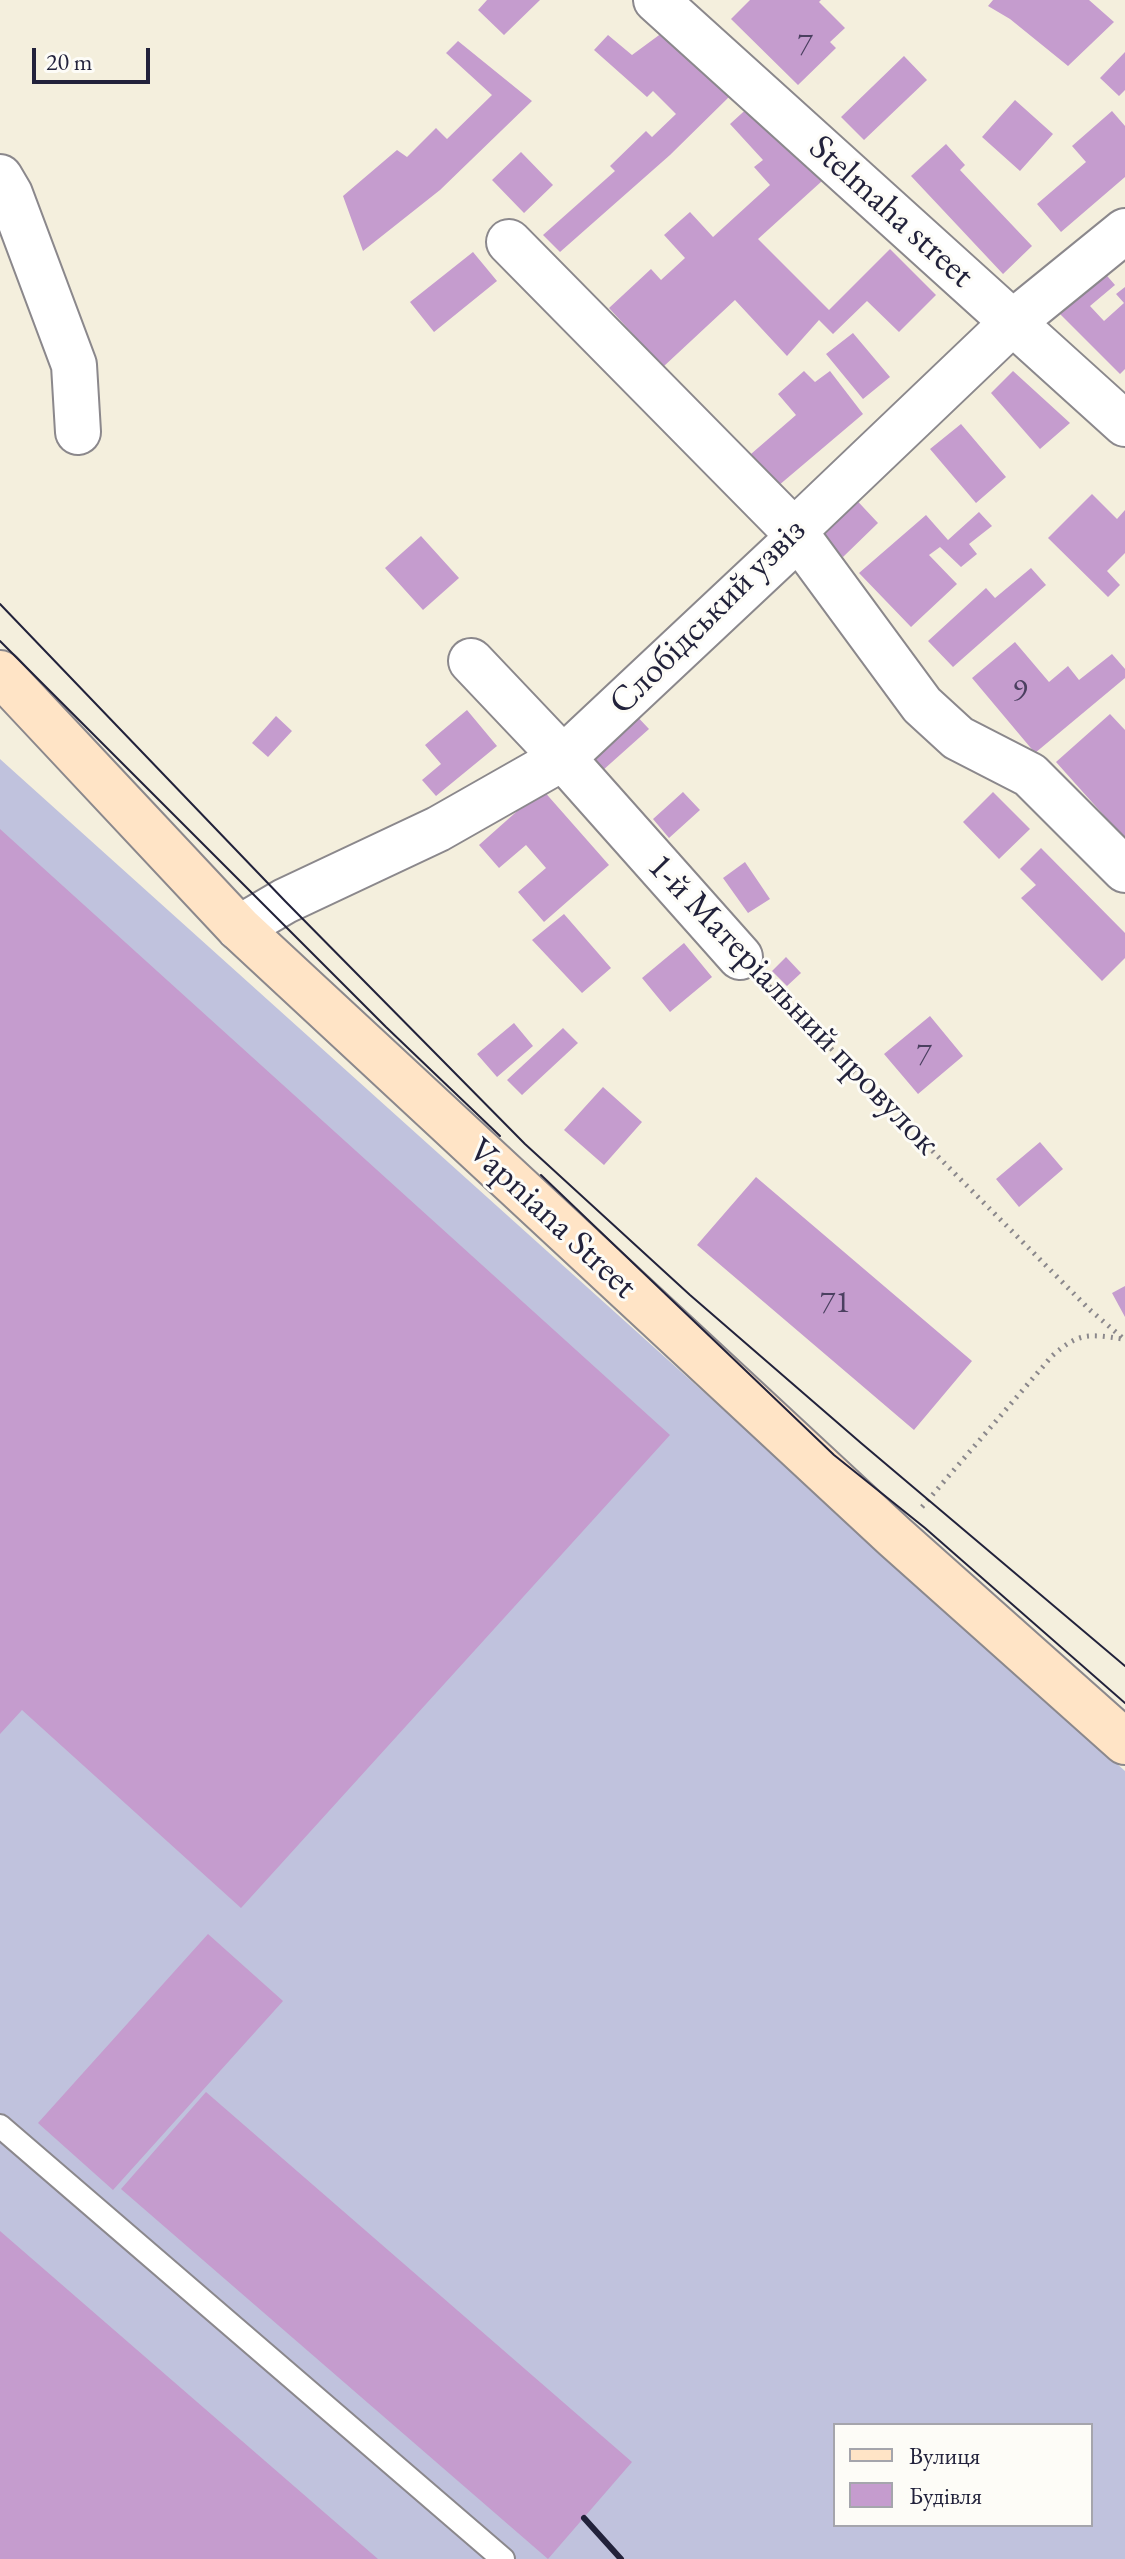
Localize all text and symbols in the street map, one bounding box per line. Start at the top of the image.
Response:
house number: 7 [797,26,813,64]
scale bar [36,32,154,82]
text: 20 m [46,46,93,77]
street label: Stelmaha street [800,127,982,297]
street label: Слобідський узвіз [601,510,815,724]
house number: 9 [1012,672,1028,710]
street label: 1-й Матеріальний провулок [638,845,948,1165]
house number: 7 [916,1036,932,1074]
street label: Vapniana Street [458,1130,646,1308]
house number: 71 [820,1284,850,1322]
legend [833,2423,1093,2527]
text: Вулиця [909,2440,980,2471]
text: Будівля [909,2480,982,2511]

